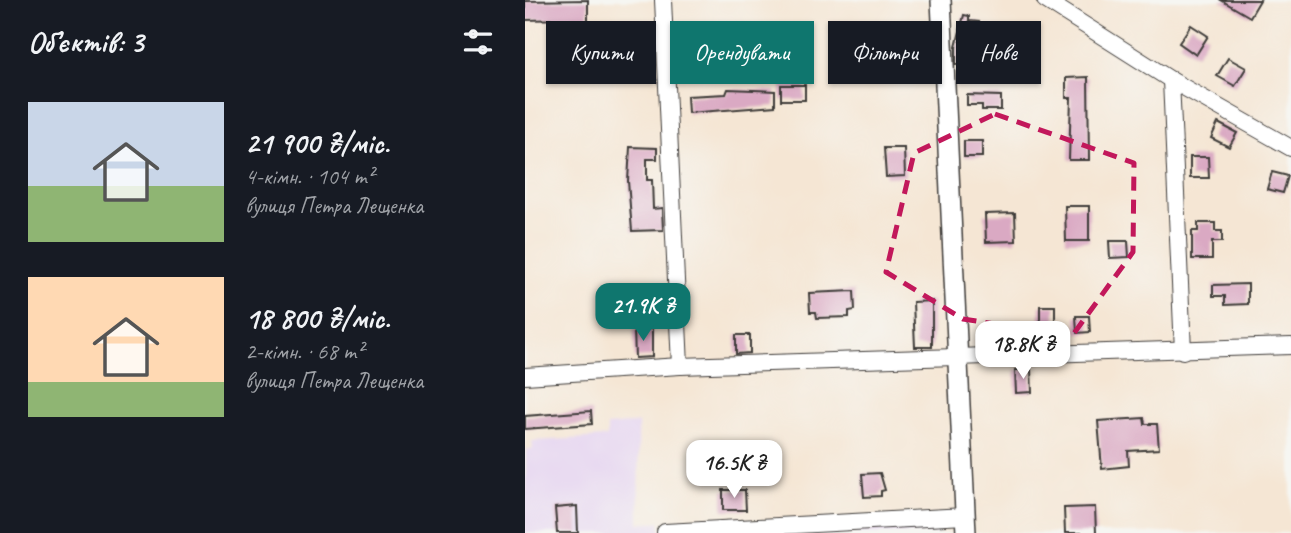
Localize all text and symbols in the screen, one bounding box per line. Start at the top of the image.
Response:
chip: Купити [546,21,656,84]
chip: Орендувати [670,21,814,84]
chip: Фільтри [828,21,942,84]
chip: Нове [956,21,1041,84]
text: Об’єктів: 3 [28,23,144,61]
icon: filters [459,23,497,61]
text: 21 900 ₴/міс. [245,124,389,162]
icon: home [84,130,168,214]
text: 4-кімн. · 104 m² [245,162,374,191]
text: вулиця Петра Лещенка [245,191,423,220]
pin: 21.9K ₴ [578,284,708,343]
text: 21.9K ₴ [611,291,675,320]
text: 18 800 ₴/міс. [245,299,390,337]
icon: home [84,305,168,389]
pin: 18.8K ₴ [958,322,1088,381]
text: 18.8K ₴ [991,329,1055,358]
text: 2-кімн. · 68 m² [245,337,363,366]
text: вулиця Петра Лещенка [245,366,423,395]
pin: 16.5K ₴ [669,440,799,500]
text: 16.5K ₴ [702,448,766,477]

